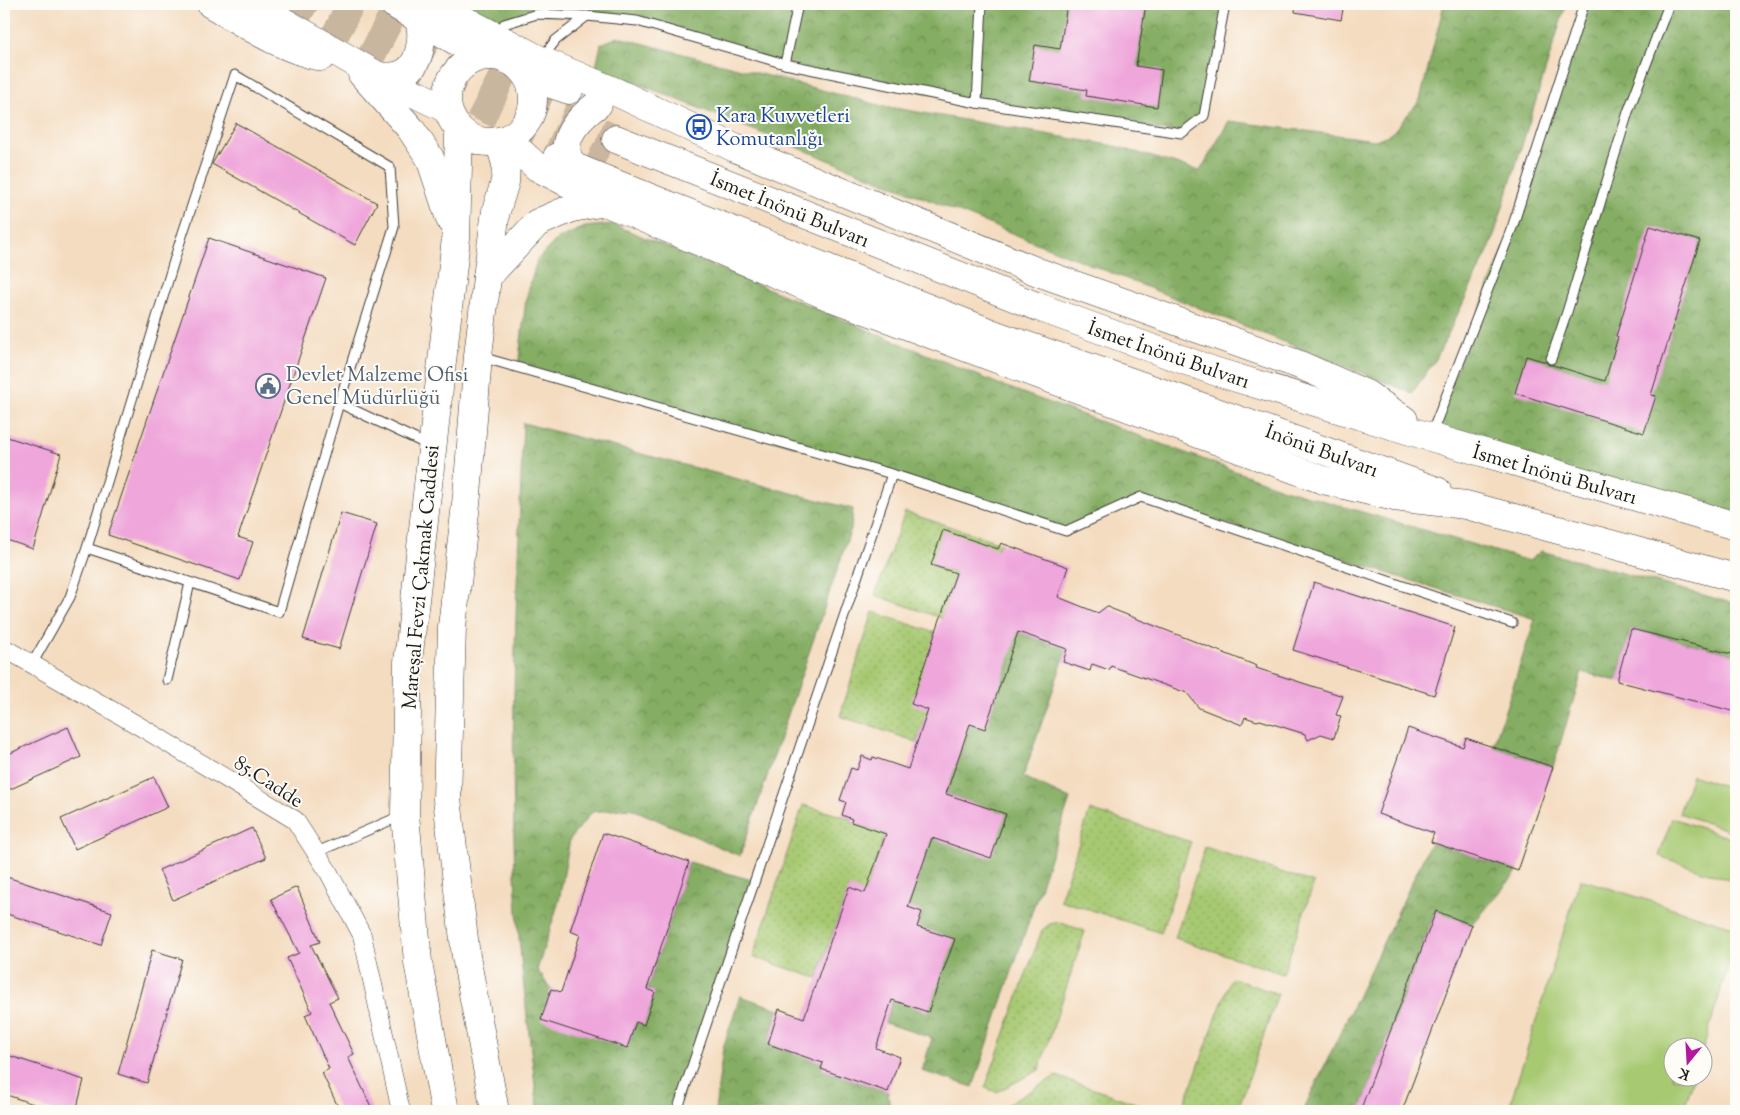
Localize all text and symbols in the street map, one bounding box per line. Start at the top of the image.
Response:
place label: Kara Kuvvetleri Komutanlığı [716,103,850,155]
bus stop icon: Kara Kuvvetleri Komutanlığı [686,114,712,140]
street label: İsmet İnönü Bulvarı [705,166,873,257]
street label: İsmet İnönü Bulvarı [1083,315,1253,398]
place label: Devlet Malzeme Ofisi Genel Müdürlüğü [286,362,469,414]
public building icon: Devlet Malzeme Ofisi Genel Müdürlüğü [255,373,281,399]
street label: İnönü Bulvarı [1260,418,1382,486]
street label: İsmet İnönü Bulvarı [1469,439,1640,514]
street label: Mareşal Fevzi Çakmak Caddesi [396,443,449,711]
street label: 85.Cadde [227,750,308,816]
north arrow [1662,1038,1712,1088]
text: K [1676,1061,1693,1084]

